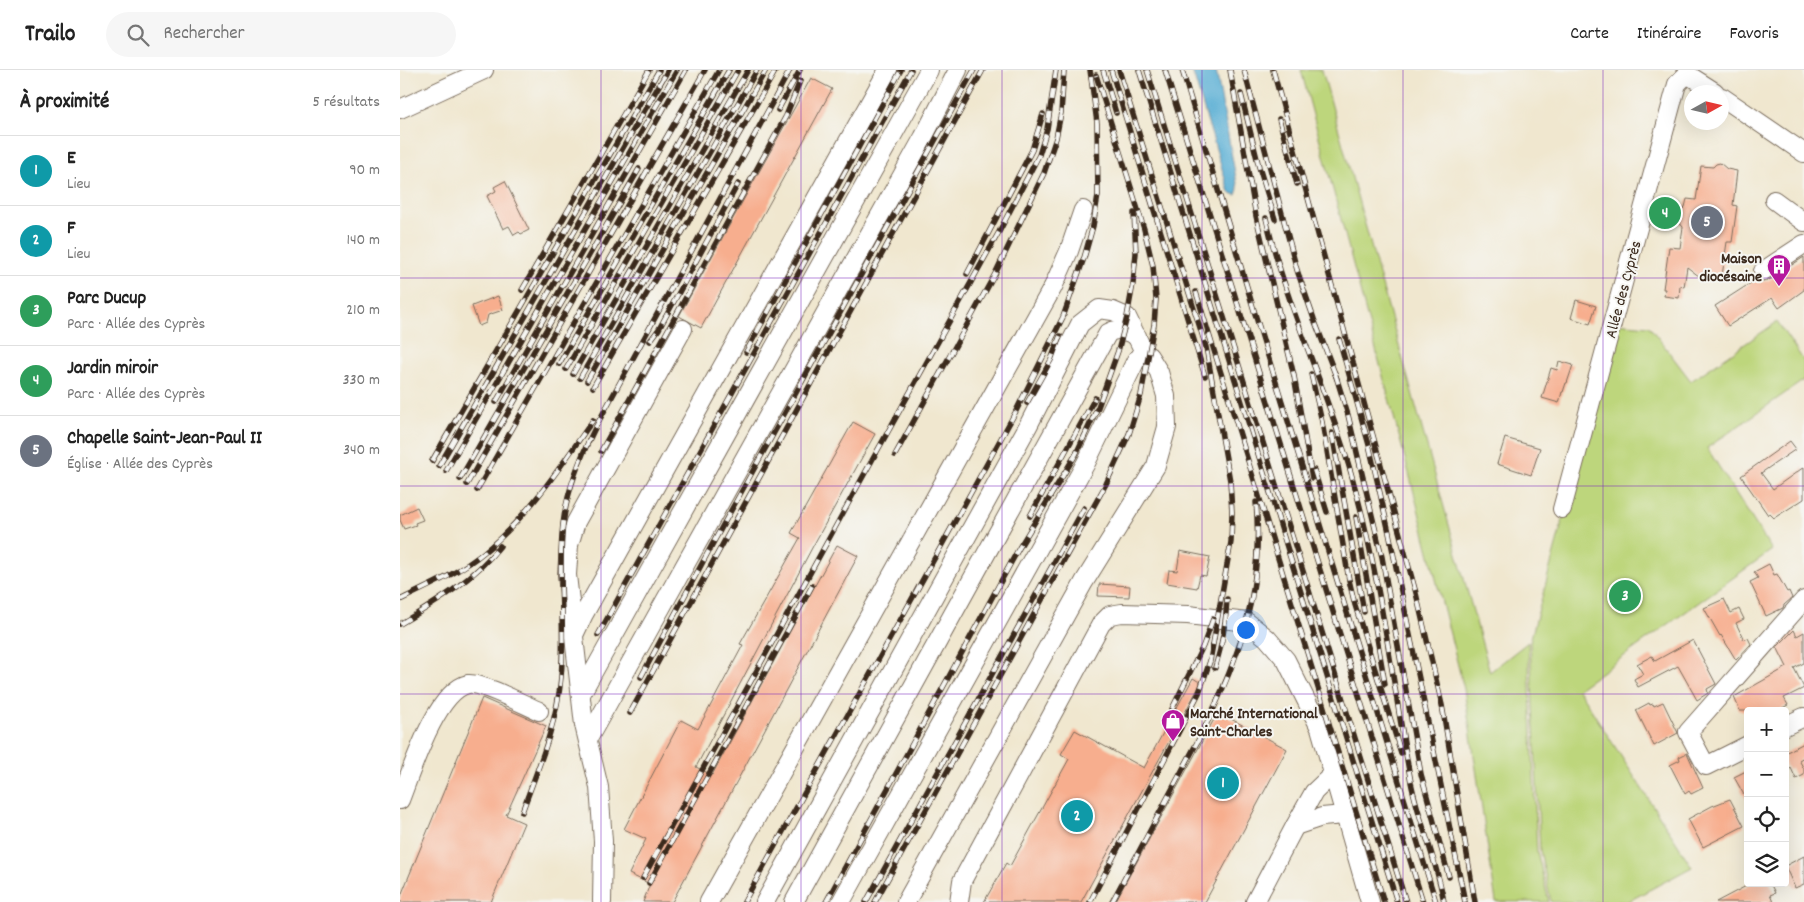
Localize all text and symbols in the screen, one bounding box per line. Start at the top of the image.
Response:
search box [106,12,456,57]
text: Trailo [25,18,76,52]
icon: search [124,21,152,49]
text: Rechercher [164,21,245,48]
text: Carte [1570,22,1609,47]
text: Itinéraire [1637,22,1701,47]
text: Favoris [1729,22,1779,47]
north arrow [1684,85,1729,130]
text: À proximité [20,88,109,118]
text: 5 résultats [313,91,380,114]
text: E [67,146,76,173]
text: 1 [34,159,38,182]
text: 90 m [349,159,380,182]
text: Lieu [67,173,90,196]
pin: 4 [1649,194,1681,232]
pin: 5 [1691,203,1723,241]
text: F [67,216,75,243]
text: 2 [33,229,40,252]
text: 140 m [346,229,380,252]
street label: Allée des Cyprès [1600,238,1649,341]
text: Lieu [67,243,90,266]
place label: Maison diocésaine [1700,248,1762,289]
building icon: Maison diocésaine [1766,253,1792,287]
text: Parc Ducup [67,286,146,313]
text: 3 [32,299,40,322]
text: 210 m [346,299,380,322]
text: Parc · Allée des Cyprès [67,313,205,336]
text: Jardin miroir [67,356,158,383]
text: 4 [33,369,39,392]
text: 330 m [342,369,380,392]
text: Parc · Allée des Cyprès [67,383,205,406]
text: Chapelle Saint-Jean-Paul II [67,426,262,453]
text: 5 [32,439,40,462]
text: 340 m [343,439,380,462]
text: Église · Allée des Cyprès [67,453,213,476]
pin: 3 [1609,577,1641,615]
your location [1233,617,1259,643]
place label: Marché International Saint-Charles [1190,703,1318,744]
map controls [1744,707,1789,887]
button: + [1744,707,1789,752]
shop icon: Marché International Saint-Charles [1160,708,1186,742]
button: − [1744,752,1789,797]
pin: 1 [1207,764,1239,802]
pin: 2 [1061,797,1093,835]
button: locate [1744,797,1789,842]
button: layers [1744,842,1789,887]

